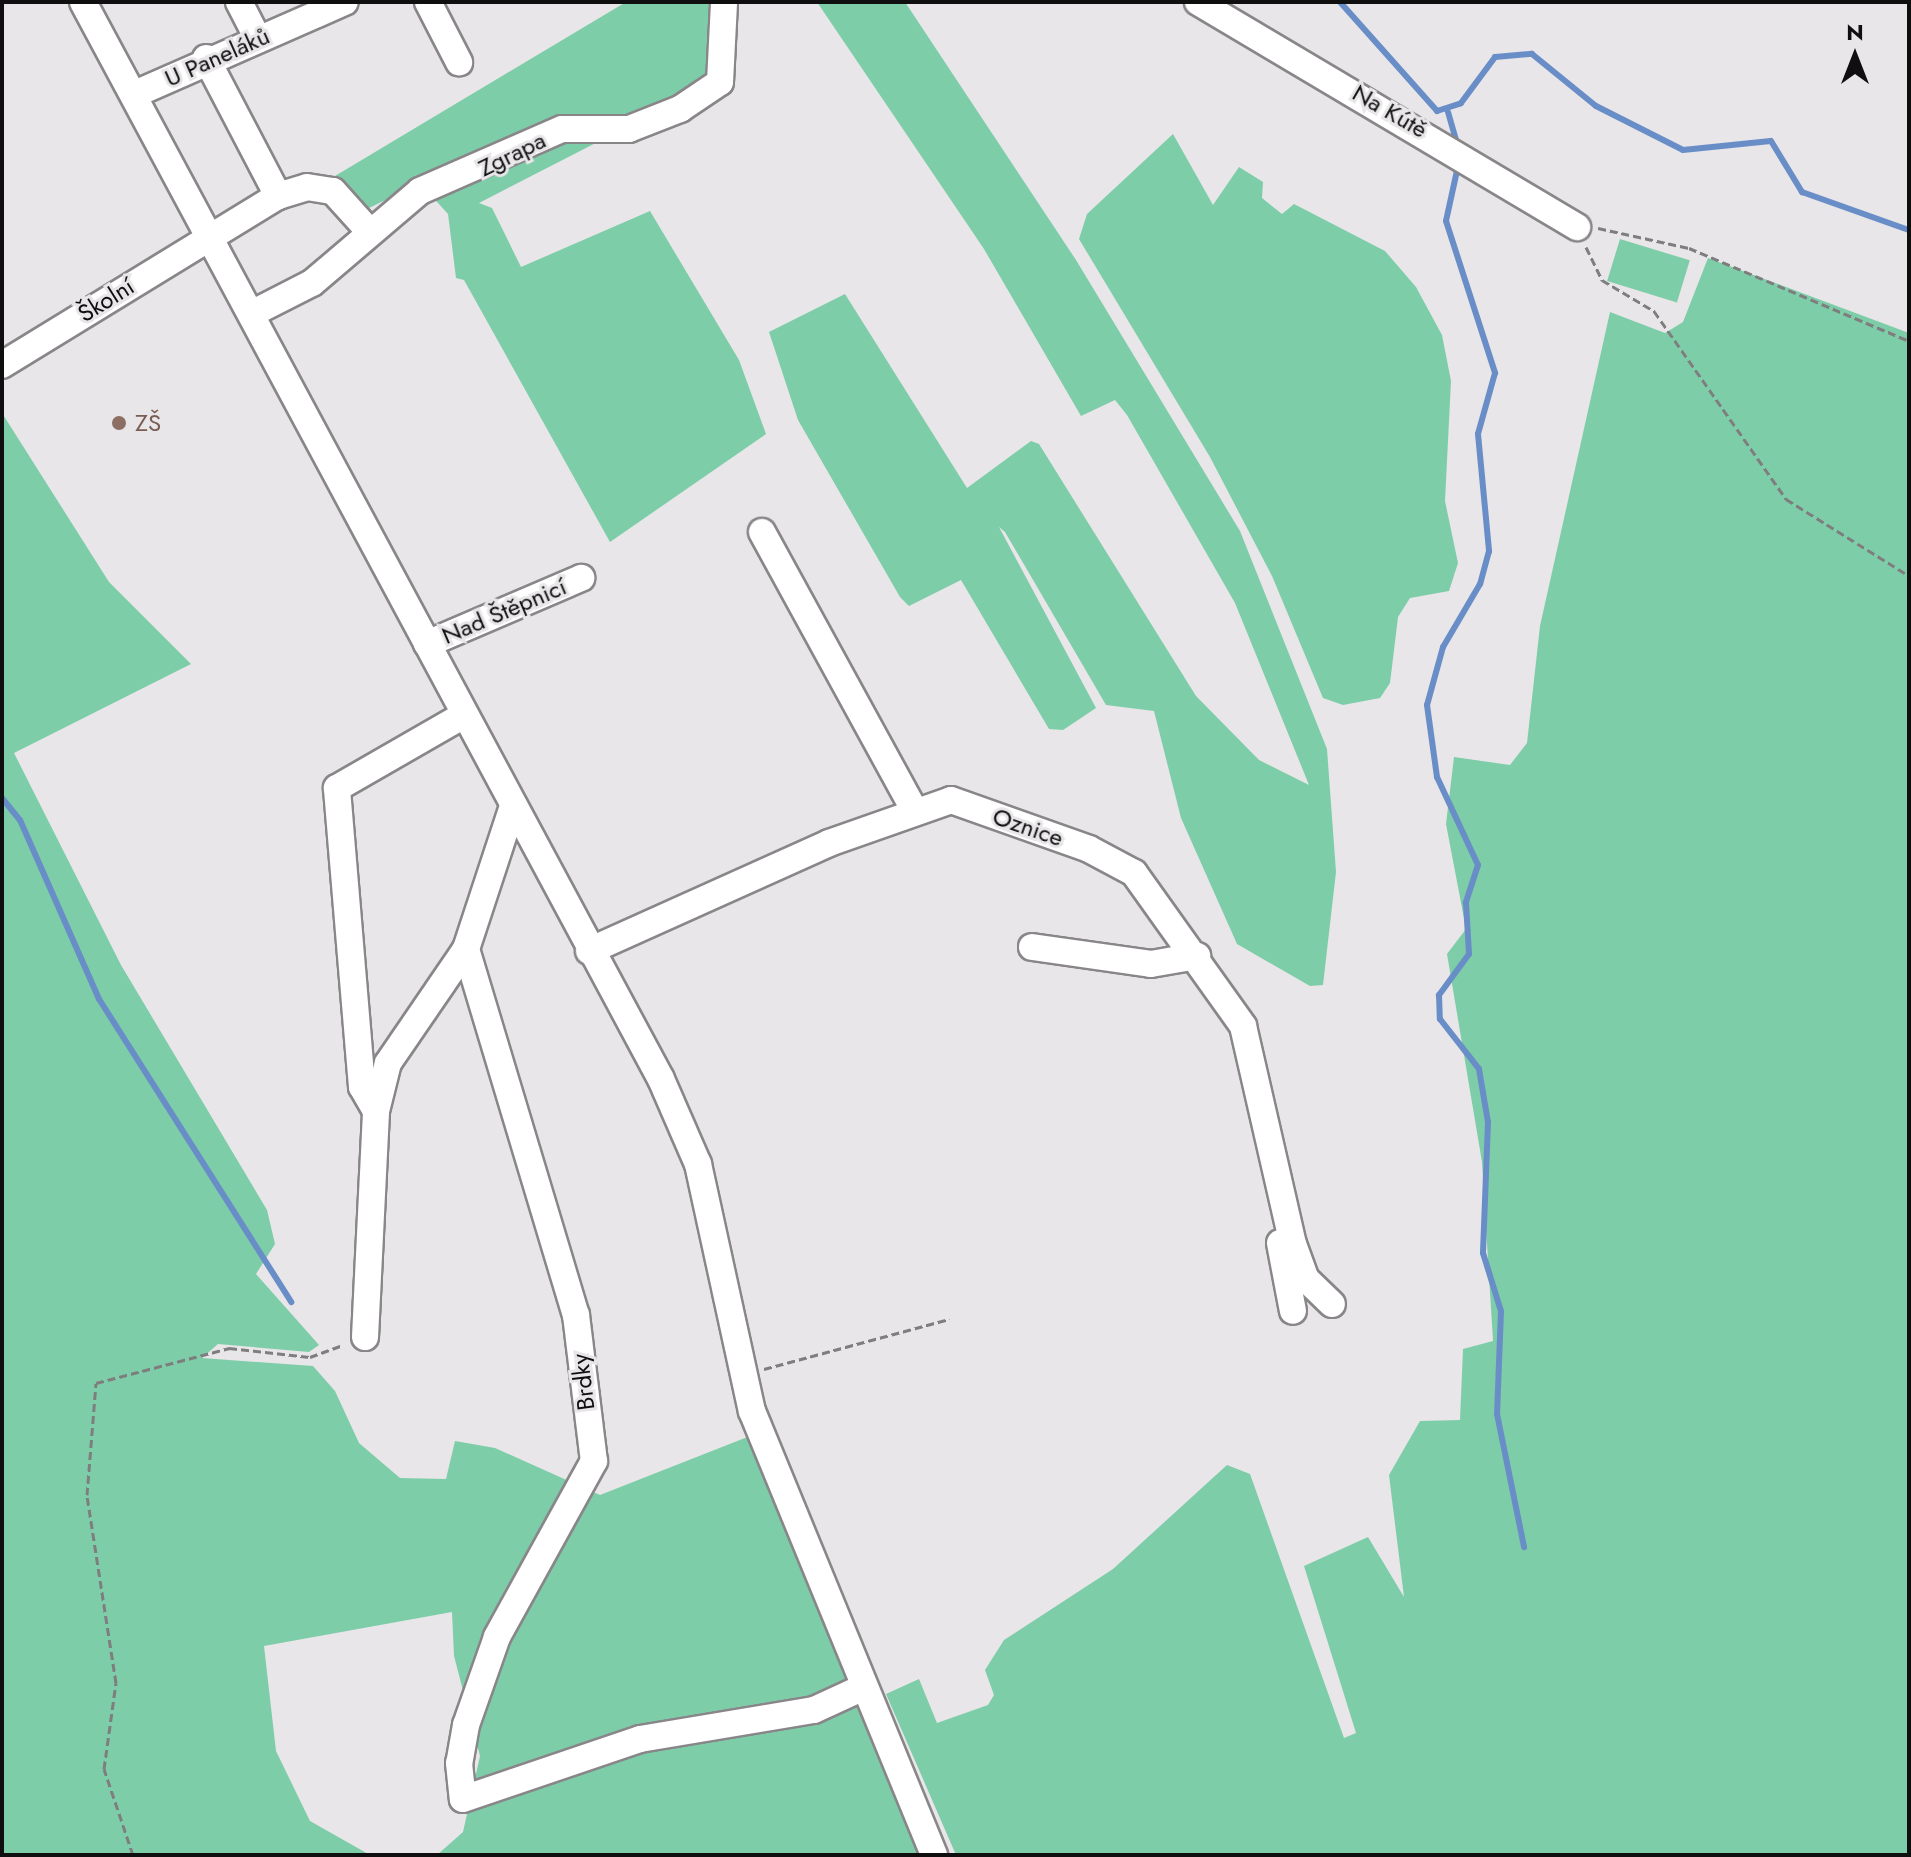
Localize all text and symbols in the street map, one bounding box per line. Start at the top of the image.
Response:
north arrow [1815,16,1895,96]
text: N [1846,16,1864,48]
street label: U Paneláků [160,21,274,93]
street label: Na Kútě [1347,78,1433,144]
street label: Zgrapa [474,125,550,183]
street label: Školní [73,272,139,328]
place label: ZŠ [135,409,161,437]
marker: ZŠ [110,414,128,432]
street label: Nad Štěpnicí [437,572,571,650]
street label: Oznice [989,802,1067,852]
street label: Brdky [565,1352,601,1412]

